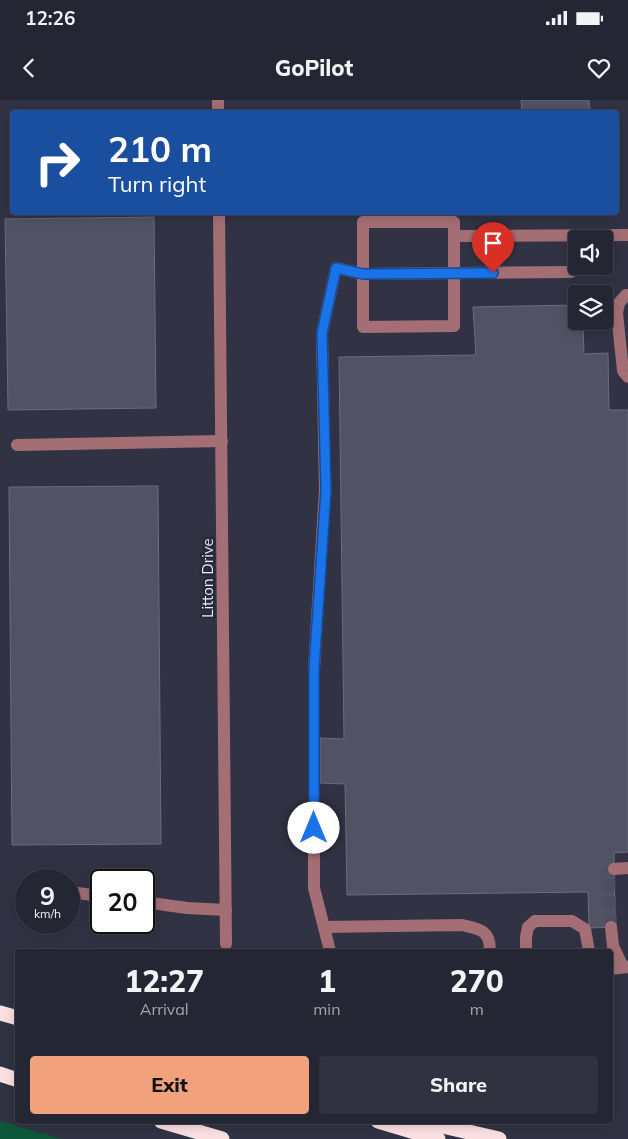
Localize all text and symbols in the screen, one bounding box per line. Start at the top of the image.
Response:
text: 12:26 [25,6,75,30]
icon: back [15,54,43,82]
text: GoPilot [275,54,353,82]
icon: heart [585,54,613,82]
text: 210 m [108,127,212,171]
icon: right [25,130,90,195]
text: Turn right [108,170,206,198]
pin [472,222,514,273]
icon: arrive [479,229,507,257]
map controls [568,230,613,330]
button: sound [568,230,613,275]
button: layers [568,285,613,330]
street label: Litton Drive [198,538,217,618]
position arrow [287,801,339,853]
speed limit sign: 20 [90,869,155,934]
text: 9 [40,880,55,911]
text: km/h [34,906,61,921]
text: 12:27 [124,962,204,1000]
text: 1 [318,962,336,1000]
text: 270 [450,962,504,1000]
text: Arrival [140,999,189,1019]
text: min [313,999,341,1019]
text: m [470,999,484,1019]
button: Exit [30,1056,309,1114]
button: Share [319,1056,598,1114]

